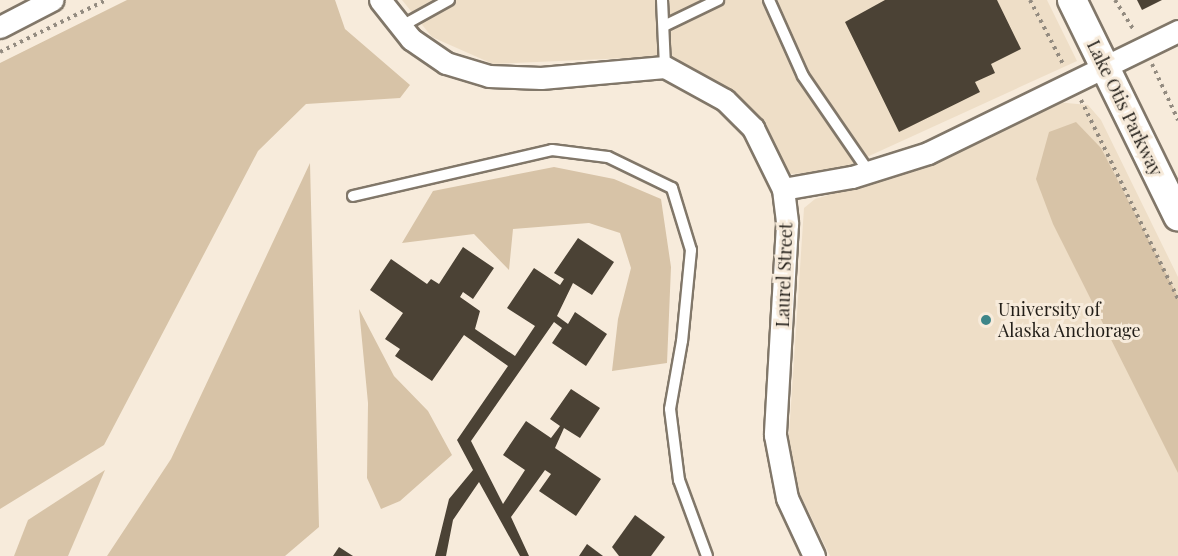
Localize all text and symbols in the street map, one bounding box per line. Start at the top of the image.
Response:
street label: Lake Otis Parkway [1083,36,1167,180]
street label: Laurel Street [771,222,797,328]
place label: University of Alaska Anchorage [998,299,1141,342]
marker: University of Alaska Anchorage [979,313,993,327]

